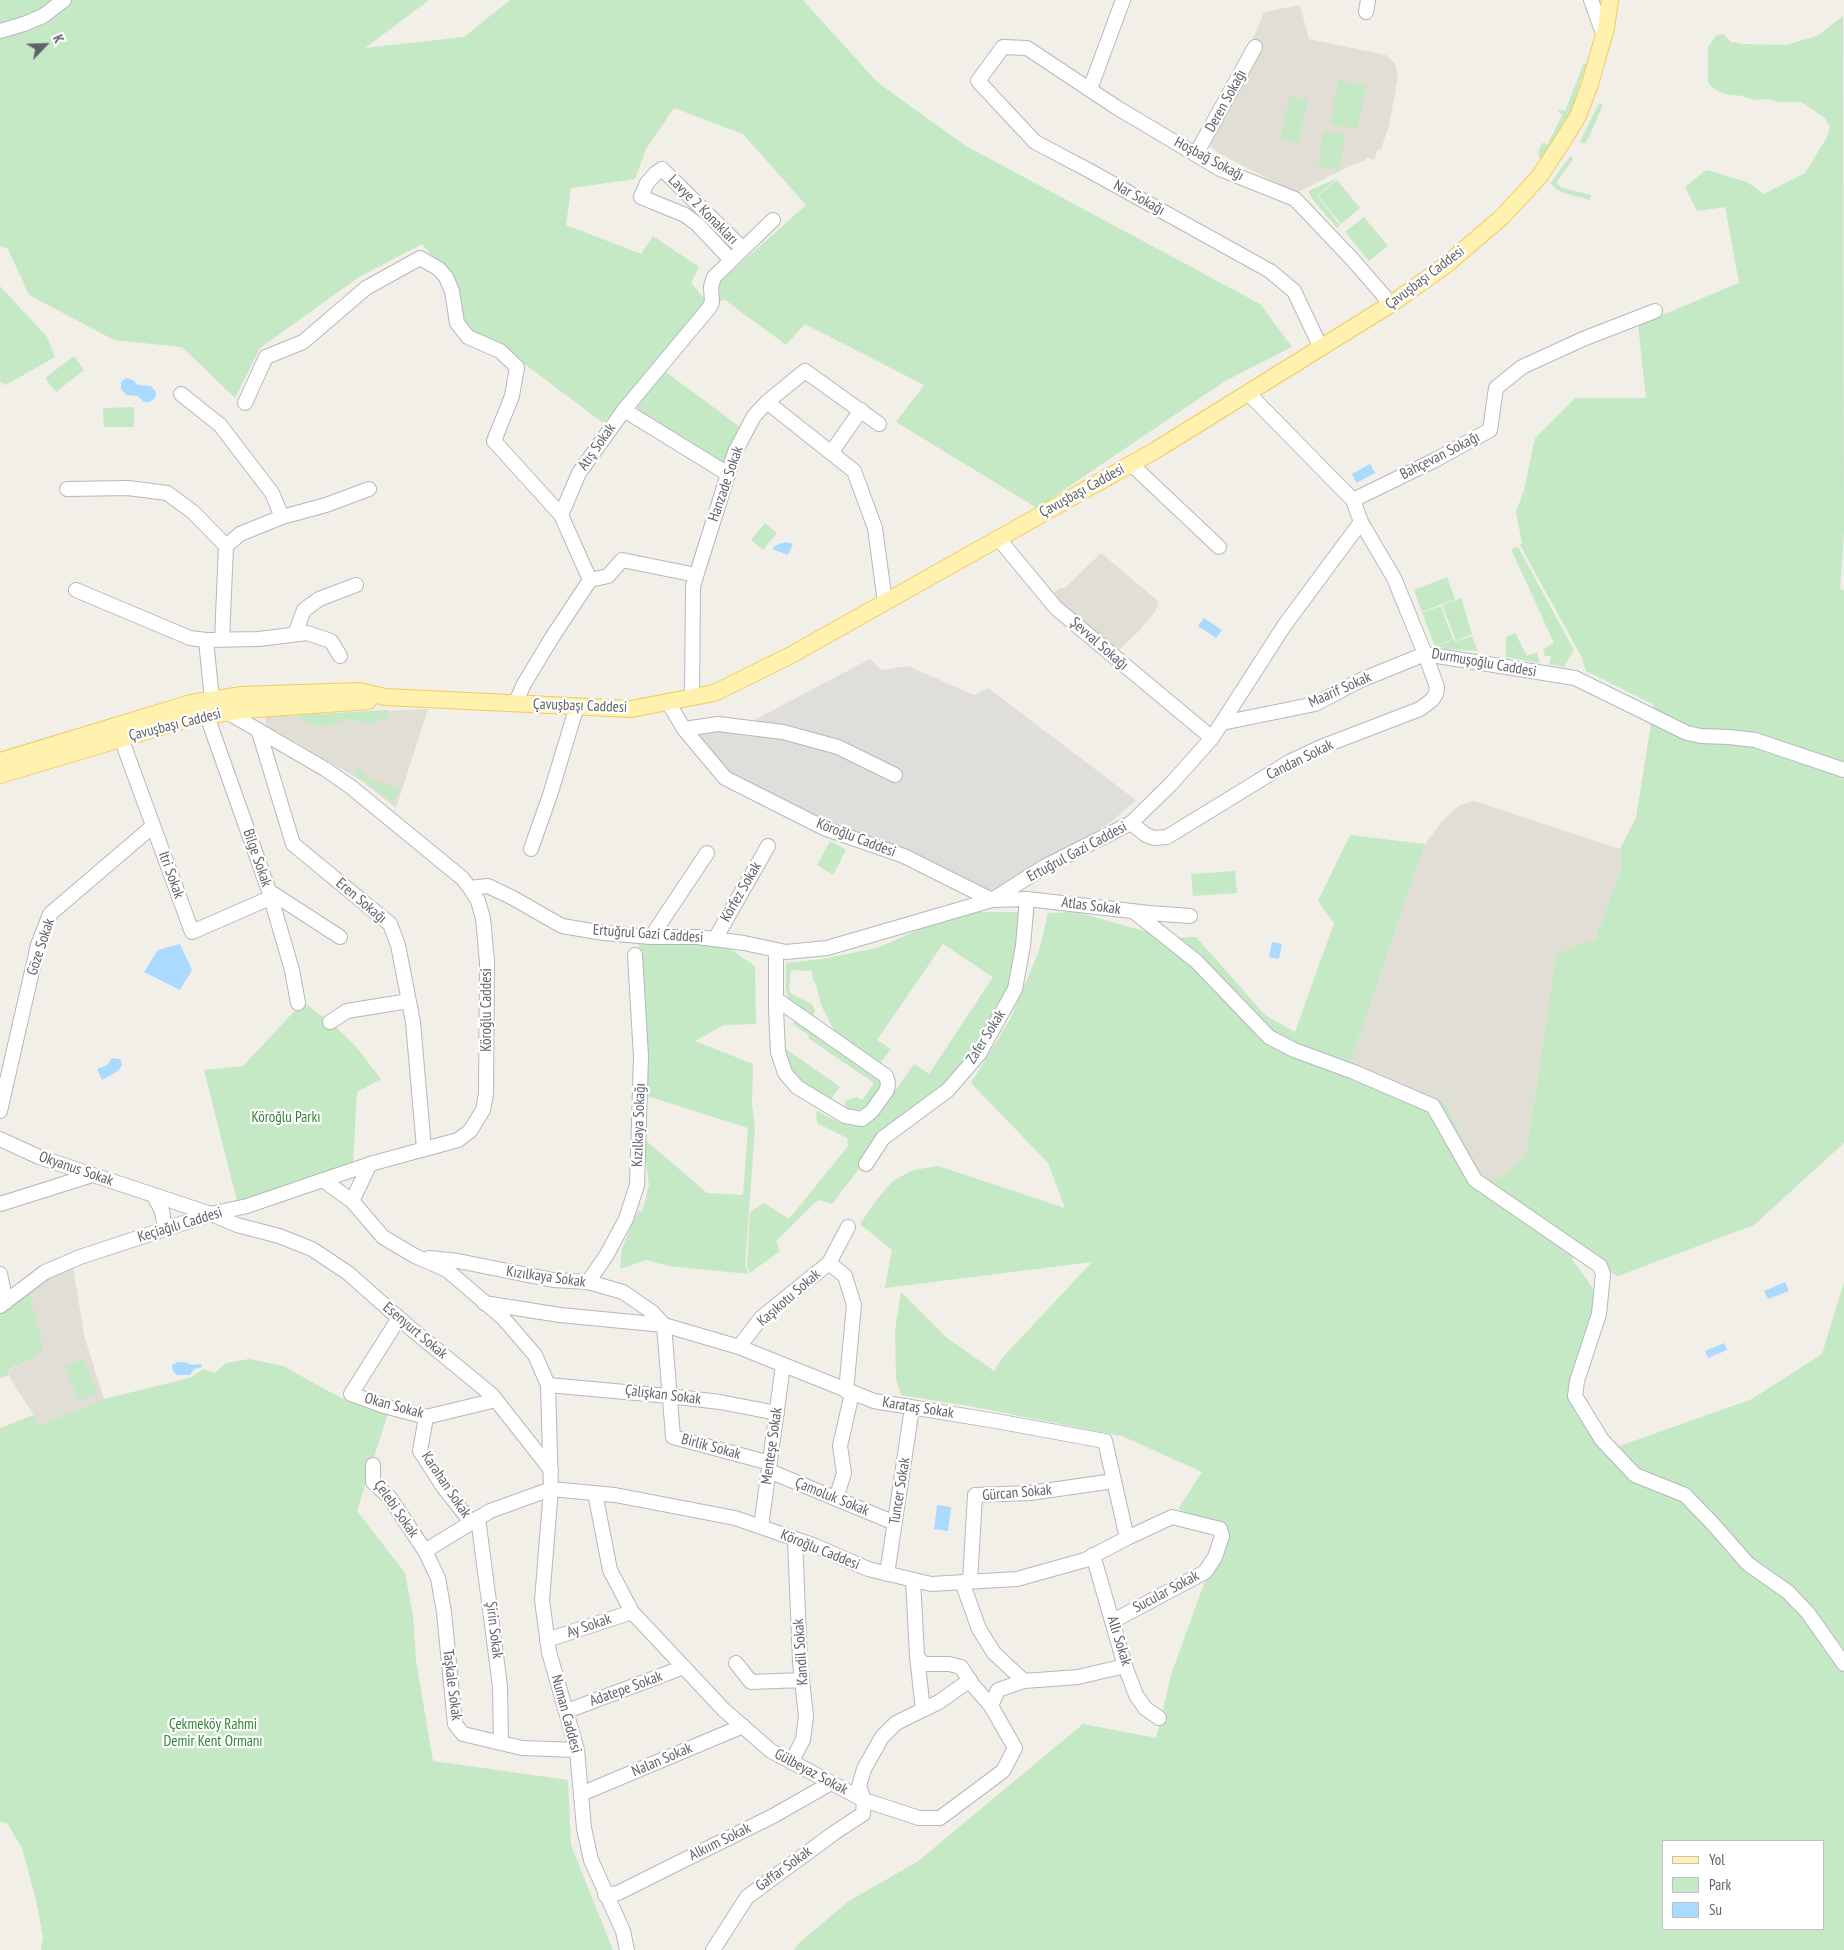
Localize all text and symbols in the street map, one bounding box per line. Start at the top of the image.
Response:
north arrow [20,20,70,70]
text: K [49,32,68,46]
street label: Deren Sokağı [1202,67,1250,135]
street label: Hoşbağ Sokağı [1171,133,1247,185]
street label: Lavye 2 Konakları [664,171,742,249]
street label: Nar Sokağı [1110,177,1168,219]
street label: Çavuşbaşı Caddesi [1382,242,1468,314]
street label: Atış Sokak [574,420,620,474]
street label: Bahçevan Sokağı [1397,428,1483,484]
street label: Hanzade Sokak [705,444,747,524]
street label: Çavuşbaşı Caddesi [1036,460,1128,522]
street label: Şevval Sokağı [1066,614,1132,674]
street label: Durmuşoğlu Caddesi [1430,645,1538,681]
street label: Maarif Sokak [1306,668,1374,712]
street label: Çavuşbaşı Caddesi [533,695,627,717]
street label: Çavuşbaşı Caddesi [127,705,223,745]
street label: Candan Sokak [1264,736,1336,784]
street label: Köroğlu Caddesi [814,815,898,861]
street label: Ertuğrul Gazi Caddesi [1024,818,1130,886]
street label: Bilge Sokak [239,827,275,889]
street label: Itri Sokak [154,849,188,901]
street label: Körfez Sokak [717,859,765,925]
street label: Eren Sokağı [332,875,390,927]
street label: Atlas Sokak [1060,893,1122,919]
street label: Göze Sokak [23,916,59,978]
street label: Ertuğrul Gazi Caddesi [592,921,704,947]
street label: Köroğlu Caddesi [478,968,496,1052]
street label: Zafer Sokak [962,1007,1010,1067]
street label: Kızılkaya Sokağı [629,1083,649,1167]
park label: Köroğlu Parkı [251,1109,321,1127]
street label: Okyanus Sokak [36,1148,116,1190]
street label: Keçiağılı Caddesi [136,1204,224,1246]
street label: Kızılkaya Sokak [505,1263,587,1291]
street label: Kaşıkotu Sokak [754,1266,824,1330]
street label: Esenyurt Sokak [379,1299,451,1363]
street label: Çalışkan Sokak [624,1381,702,1409]
street label: Okan Sokak [363,1389,425,1423]
street label: Karataş Sokak [881,1393,955,1423]
street label: Menteşe Sokak [758,1406,786,1486]
street label: Birlik Sokak [679,1430,743,1464]
street label: Karahan Sokak [417,1448,475,1522]
street label: Tuncer Sokak [886,1456,914,1526]
street label: Çamoluk Sokak [792,1474,872,1520]
street label: Çelebi Sokak [370,1477,422,1541]
street label: Gürcan Sokak [982,1481,1052,1505]
street label: Köroğlu Caddesi [778,1526,862,1574]
street label: Sucular Sokak [1130,1567,1202,1617]
street label: Şirin Sokak [482,1600,506,1660]
street label: Ay Sokak [564,1610,614,1642]
street label: Allı Sokak [1103,1614,1135,1668]
street label: Kandil Sokak [790,1618,812,1686]
street label: Taşkale Sokak [439,1648,465,1722]
street label: Adatepe Sokak [587,1668,665,1710]
street label: Numan Caddesi [547,1673,585,1755]
park label: Çekmeköy Rahmi Demir Kent Ormanı [163,1716,263,1751]
street label: Nalan Sokak [629,1739,695,1781]
street label: Gülbeyaz Sokak [771,1745,851,1799]
street label: Alkıım Sokak [686,1819,754,1865]
legend [1662,1840,1824,1930]
street label: Gaffar Sokak [752,1843,816,1895]
text: Yol [1709,1850,1725,1869]
text: Park [1709,1875,1731,1894]
text: Su [1709,1900,1722,1919]

